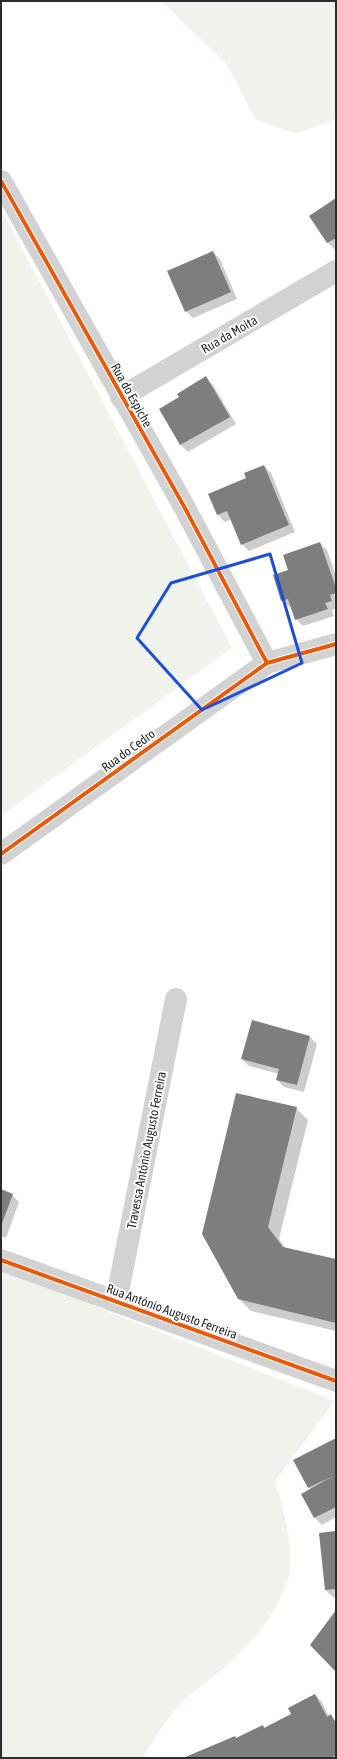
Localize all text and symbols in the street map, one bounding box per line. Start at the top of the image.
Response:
street label: Rua da Moita [199,312,260,356]
street label: Rua do Espiche [108,361,155,430]
street label: Rua do Cedro [99,726,158,775]
street label: Travessa António Augusto Ferreira [124,1070,169,1230]
street label: Rua António Augusto Ferreira [104,1281,239,1342]

